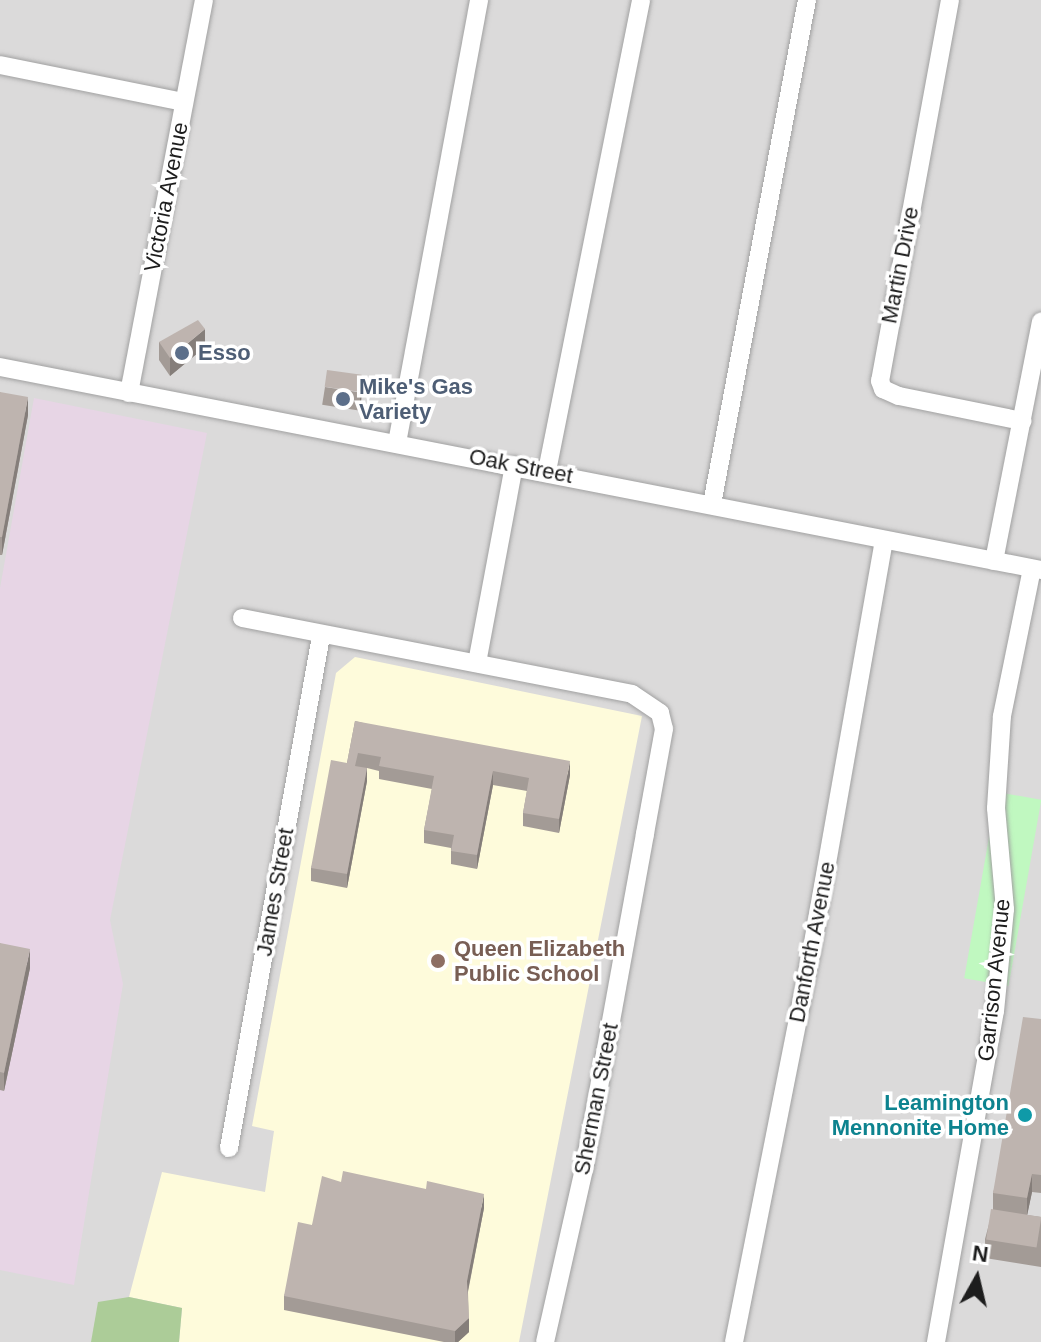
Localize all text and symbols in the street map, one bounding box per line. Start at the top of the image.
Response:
street label: Victoria Avenue [138,119,194,275]
street label: Martin Drive [876,204,924,326]
place label: Esso [198,340,251,366]
marker: Esso [173,344,191,362]
place label: Mike's Gas Variety [359,373,473,424]
marker: Mike's Gas Variety [334,390,352,408]
street label: Oak Street [467,443,575,489]
street label: James Street [251,826,299,958]
street label: Danforth Avenue [783,859,841,1025]
street label: Garrison Avenue [972,897,1016,1063]
place label: Queen Elizabeth Public School [454,935,625,986]
marker: Queen Elizabeth Public School [429,952,447,970]
street label: Sherman Street [568,1021,624,1177]
place label: Leamington Mennonite Home [832,1089,1009,1140]
marker: Leamington Mennonite Home [1016,1106,1034,1124]
north arrow [937,1238,1017,1318]
text: N [971,1240,990,1267]

